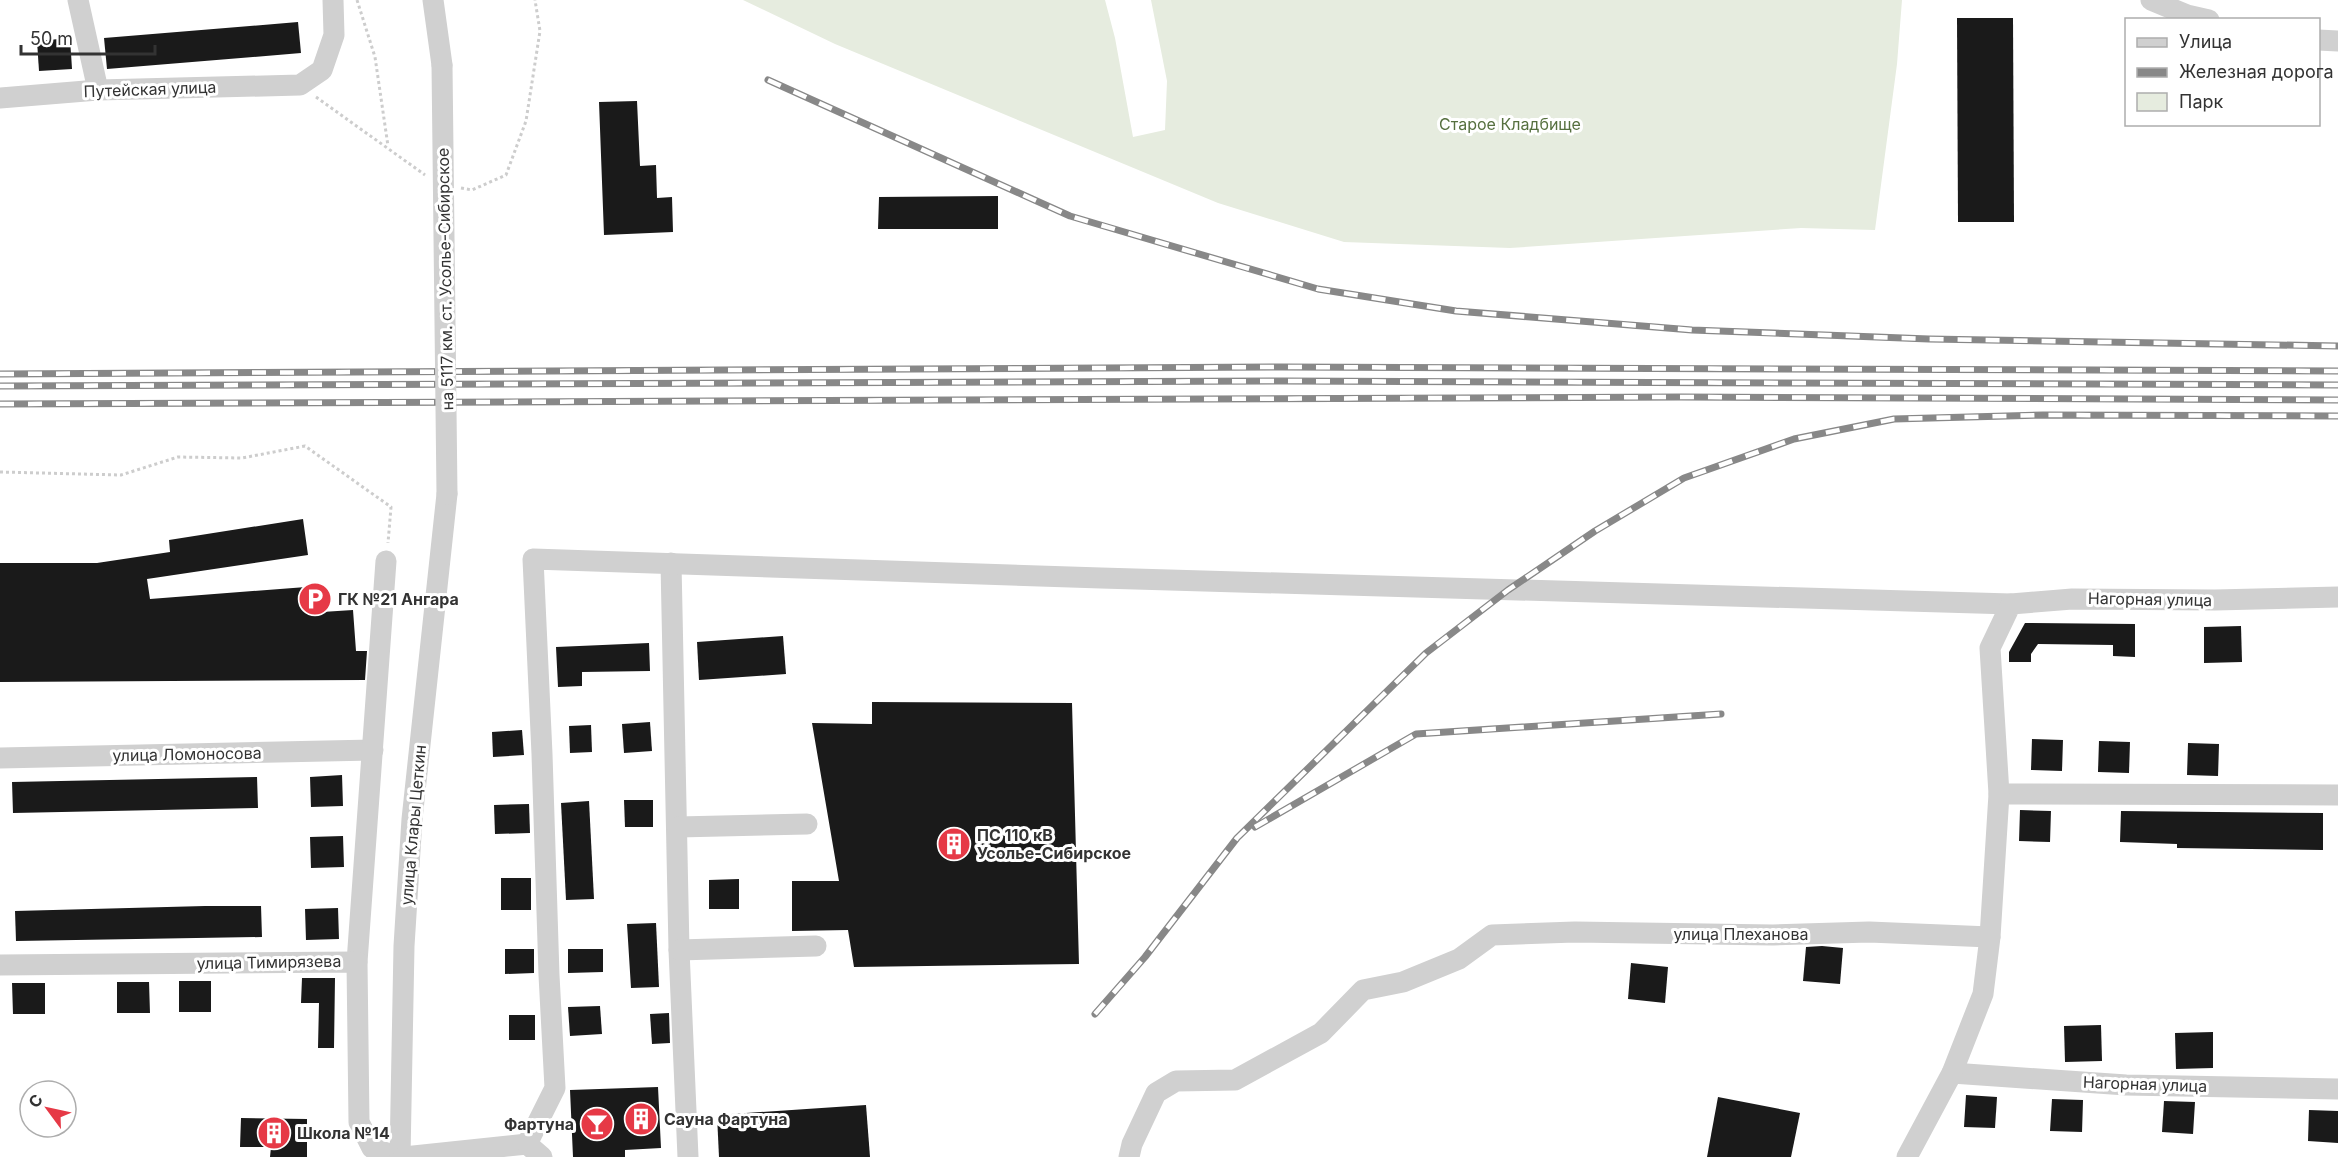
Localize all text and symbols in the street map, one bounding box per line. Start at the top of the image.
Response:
scale bar [21,18,154,56]
legend [2125,18,2320,126]
text: 50 m [30,28,73,49]
text: Улица [2179,31,2232,52]
text: Железная дорога [2179,61,2334,82]
street label: Путейская улица [83,77,217,101]
text: Парк [2179,91,2224,112]
park label: Старое Кладбище [1439,114,1581,134]
street label: на 5117 км. ст. Усолье-Сибирское [433,147,457,411]
parking icon: ГК №21 Ангара [297,581,333,617]
street label: Нагорная улица [2088,588,2212,610]
place label: ГК №21 Ангара [338,589,459,609]
street label: улица Ломоносова [112,743,262,765]
street label: улица Клары Цеткин [396,744,430,906]
place label: ПС 110 кВ Усолье-Сибирское [977,825,1131,863]
building icon: ПС 110 кВ Усолье-Сибирское [936,826,972,862]
street label: улица Плеханова [1674,924,1808,944]
street label: улица Тимирязева [197,951,341,973]
street label: Нагорная улица [2083,1072,2207,1096]
north arrow [18,1079,78,1139]
text: С [24,1090,47,1111]
building icon: Сауна Фартуна [623,1101,659,1137]
bar icon: Фартуна [579,1106,615,1142]
place label: Сауна Фартуна [664,1109,788,1129]
place label: Фартуна [504,1114,574,1134]
building icon: Школа №14 [256,1115,292,1151]
place label: Школа №14 [297,1123,390,1143]

